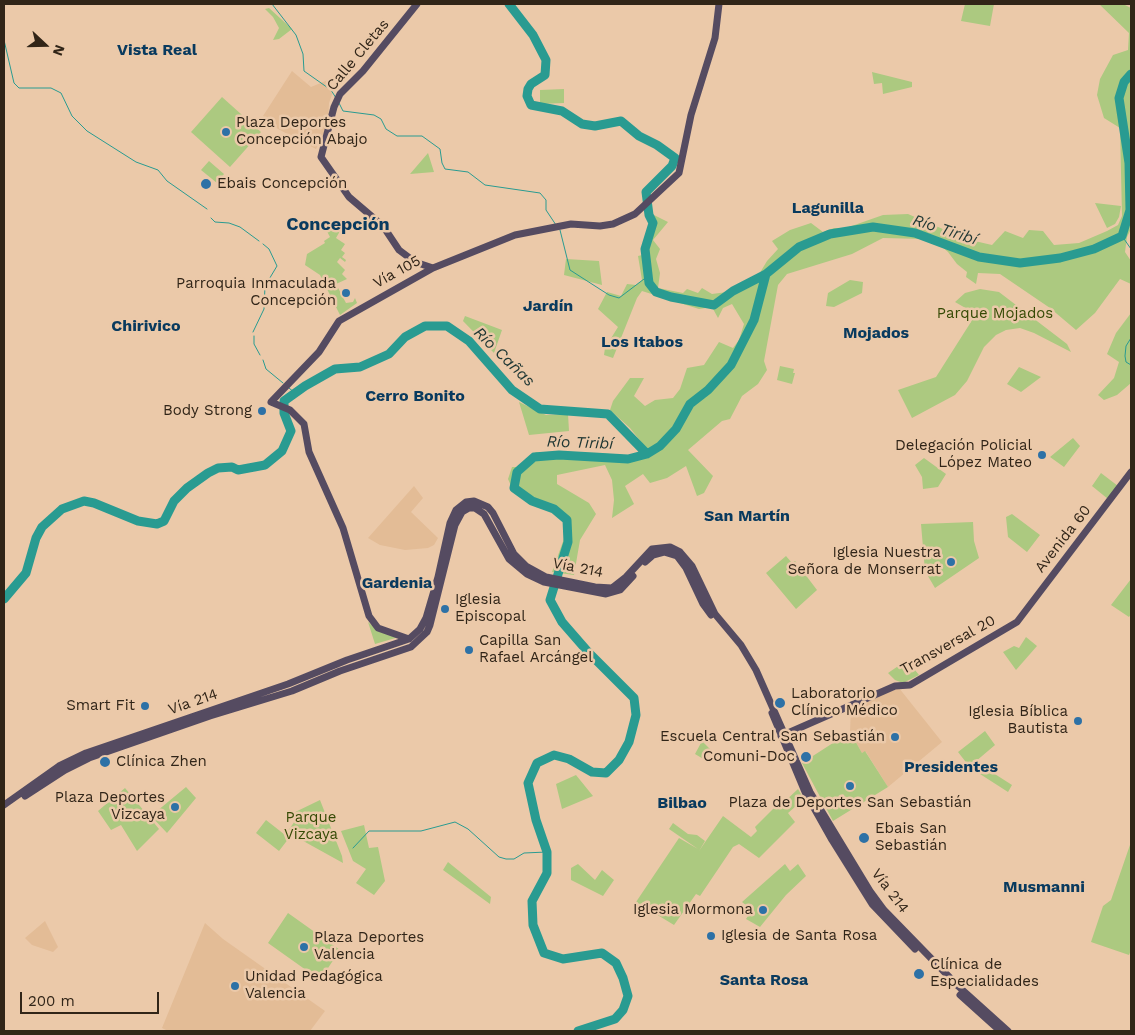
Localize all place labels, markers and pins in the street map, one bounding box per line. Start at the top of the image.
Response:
place label: Plaza Deportes Concepción Abajo [236,114,368,149]
marker: Plaza Deportes Concepción Abajo [220,126,232,138]
place label: Ebais Concepción [217,175,347,193]
marker: Ebais Concepción [199,177,213,191]
place label: Parroquia Inmaculada Concepción [176,275,336,310]
marker: Parroquia Inmaculada Concepción [340,287,352,299]
place label: Body Strong [163,402,252,420]
marker: Body Strong [256,405,268,417]
place label: Delegación Policial López Mateo [895,437,1032,472]
marker: Delegación Policial López Mateo [1036,449,1048,461]
place label: Iglesia Nuestra Señora de Monserrat [788,544,941,579]
marker: Iglesia Nuestra Señora de Monserrat [945,556,957,568]
place label: Iglesia Episcopal [455,591,526,626]
marker: Iglesia Episcopal [439,603,451,615]
place label: Capilla San Rafael Arcángel [479,632,593,667]
marker: Capilla San Rafael Arcángel [463,644,475,656]
place label: Laboratorio Clínico Médico [791,685,898,720]
marker: Laboratorio Clínico Médico [773,696,787,710]
place label: Smart Fit [66,697,135,715]
marker: Smart Fit [139,700,151,712]
place label: Iglesia Bíblica Bautista [968,703,1068,738]
marker: Iglesia Bíblica Bautista [1072,715,1084,727]
place label: Escuela Central San Sebastián [660,728,885,746]
marker: Escuela Central San Sebastián [889,731,901,743]
place label: Comuni-Doc [703,748,795,766]
marker: Comuni-Doc [799,750,813,764]
place label: Clínica Zhen [116,753,207,771]
marker: Clínica Zhen [98,755,112,769]
marker: Plaza de Deportes San Sebastián [844,780,856,792]
place label: Plaza Deportes Vizcaya [55,789,165,824]
place label: Plaza de Deportes San Sebastián [729,794,971,812]
marker: Plaza Deportes Vizcaya [169,801,181,813]
place label: Ebais San Sebastián [875,820,947,855]
marker: Ebais San Sebastián [857,831,871,845]
place label: Iglesia Mormona [633,901,753,919]
marker: Iglesia Mormona [757,904,769,916]
place label: Iglesia de Santa Rosa [721,927,877,945]
place label: Plaza Deportes Valencia [314,929,424,964]
marker: Iglesia de Santa Rosa [705,930,717,942]
marker: Plaza Deportes Valencia [298,941,310,953]
place label: Clínica de Especialidades [930,956,1039,991]
marker: Clínica de Especialidades [912,967,926,981]
place label: Unidad Pedagógica Valencia [245,968,383,1003]
marker: Unidad Pedagógica Valencia [229,980,241,992]

